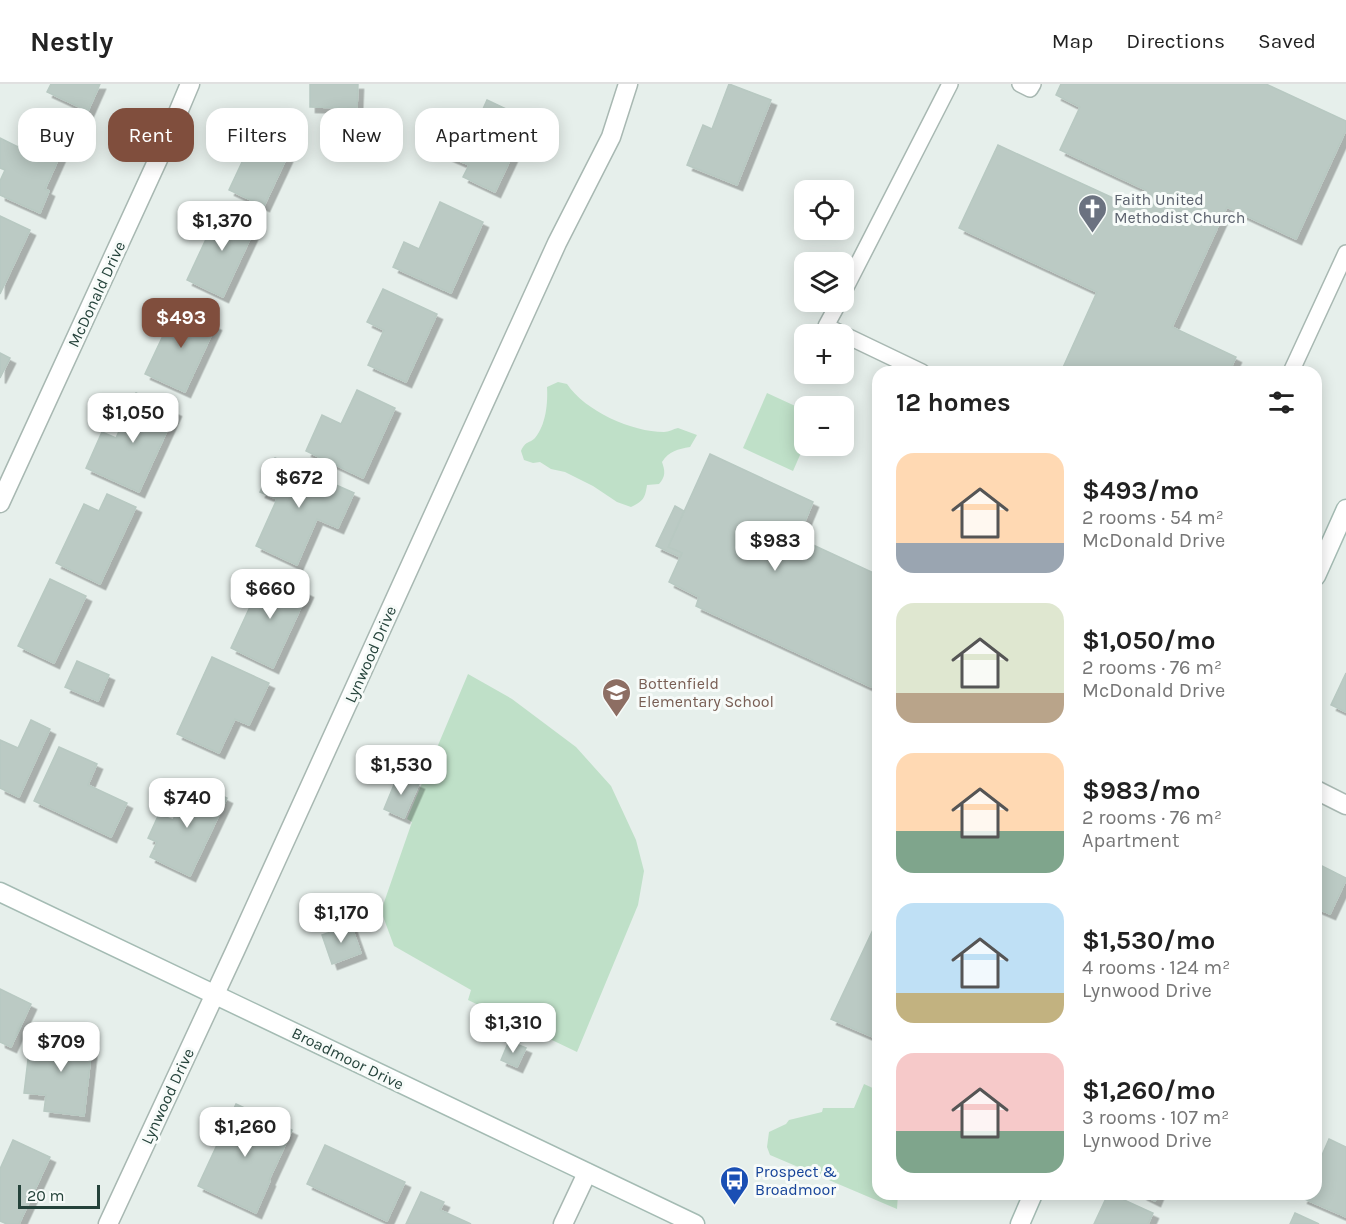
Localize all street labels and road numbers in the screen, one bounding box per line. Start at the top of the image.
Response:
street label: McDonald Drive [64,238,129,350]
street label: Lynwood Drive [341,603,400,706]
street label: Broadmoor Drive [289,1023,407,1094]
street label: Lynwood Drive [137,1045,198,1147]

